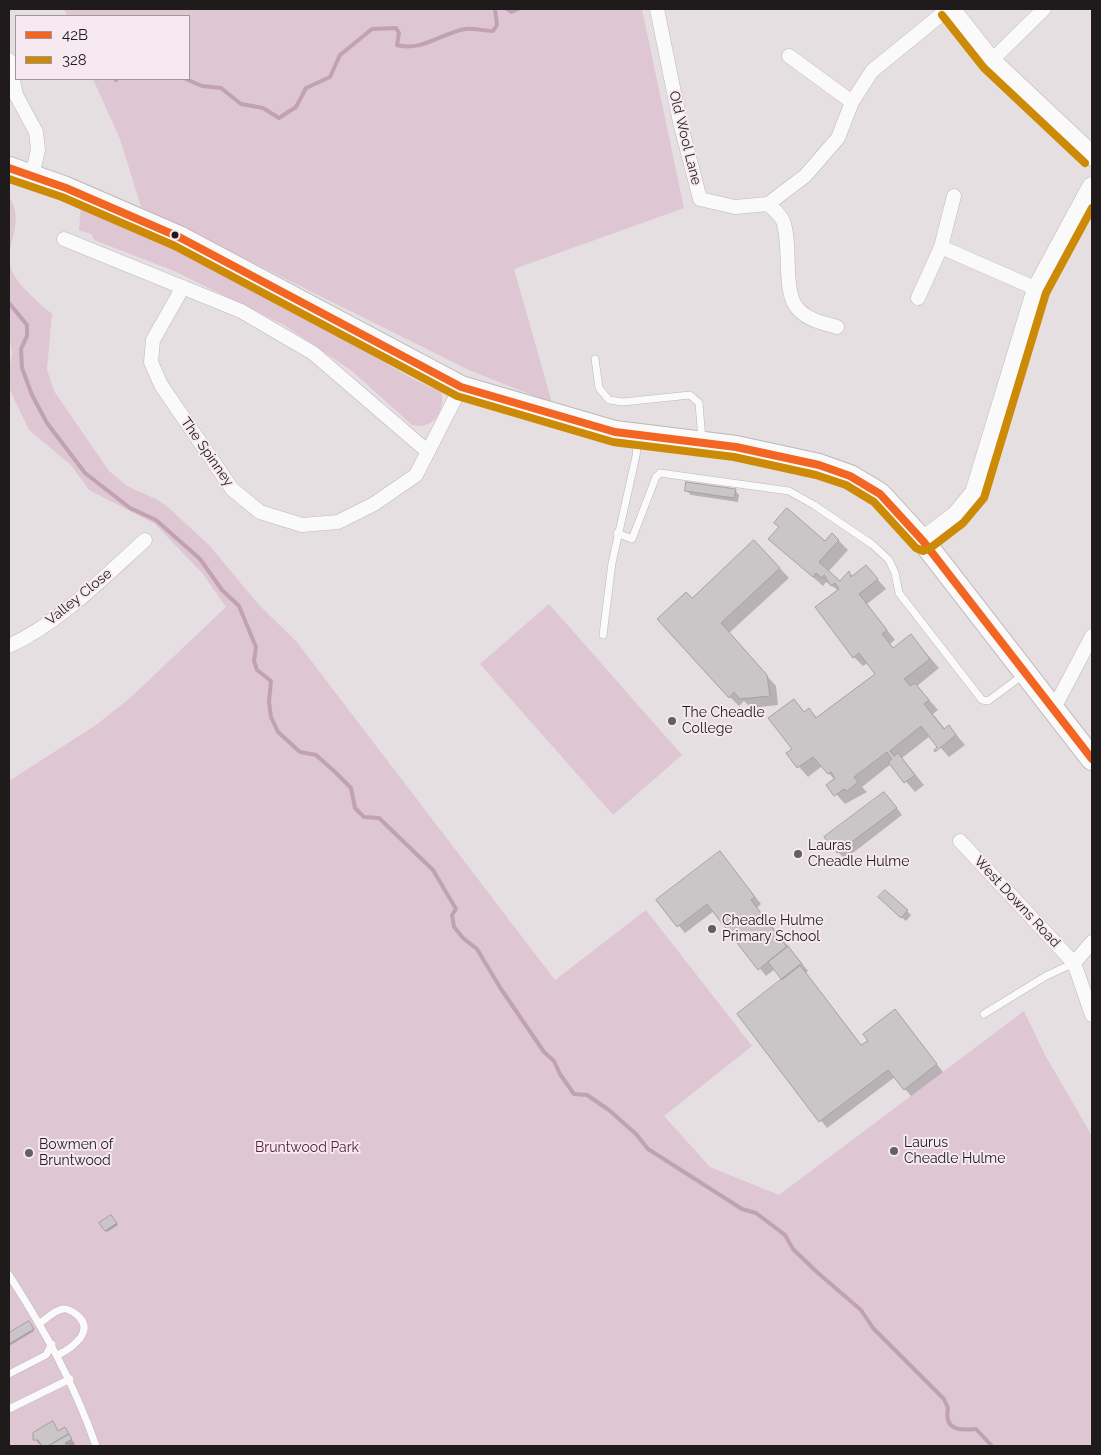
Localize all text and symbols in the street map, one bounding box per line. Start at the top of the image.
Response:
legend [15,15,190,80]
text: 42B [62,26,88,44]
text: 328 [62,51,87,69]
street label: Old Wool Lane [665,89,705,187]
unlabelled marker [170,230,180,240]
street label: The Spinney [177,414,237,490]
street label: Valley Close [43,565,115,629]
place label: The Cheadle College [682,705,765,738]
marker: The Cheadle College [666,715,678,727]
place label: Lauras Cheadle Hulme [808,838,909,870]
marker: Lauras Cheadle Hulme [792,848,804,860]
street label: West Downs Road [970,853,1064,951]
place label: Cheadle Hulme Primary School [722,913,823,946]
marker: Cheadle Hulme Primary School [706,923,718,935]
place label: Laurus Cheadle Hulme [904,1135,1005,1168]
place label: Bowmen of Bruntwood [39,1137,113,1170]
park label: Bruntwood Park [255,1140,359,1156]
marker: Laurus Cheadle Hulme [888,1145,900,1157]
marker: Bowmen of Bruntwood [23,1147,35,1159]

